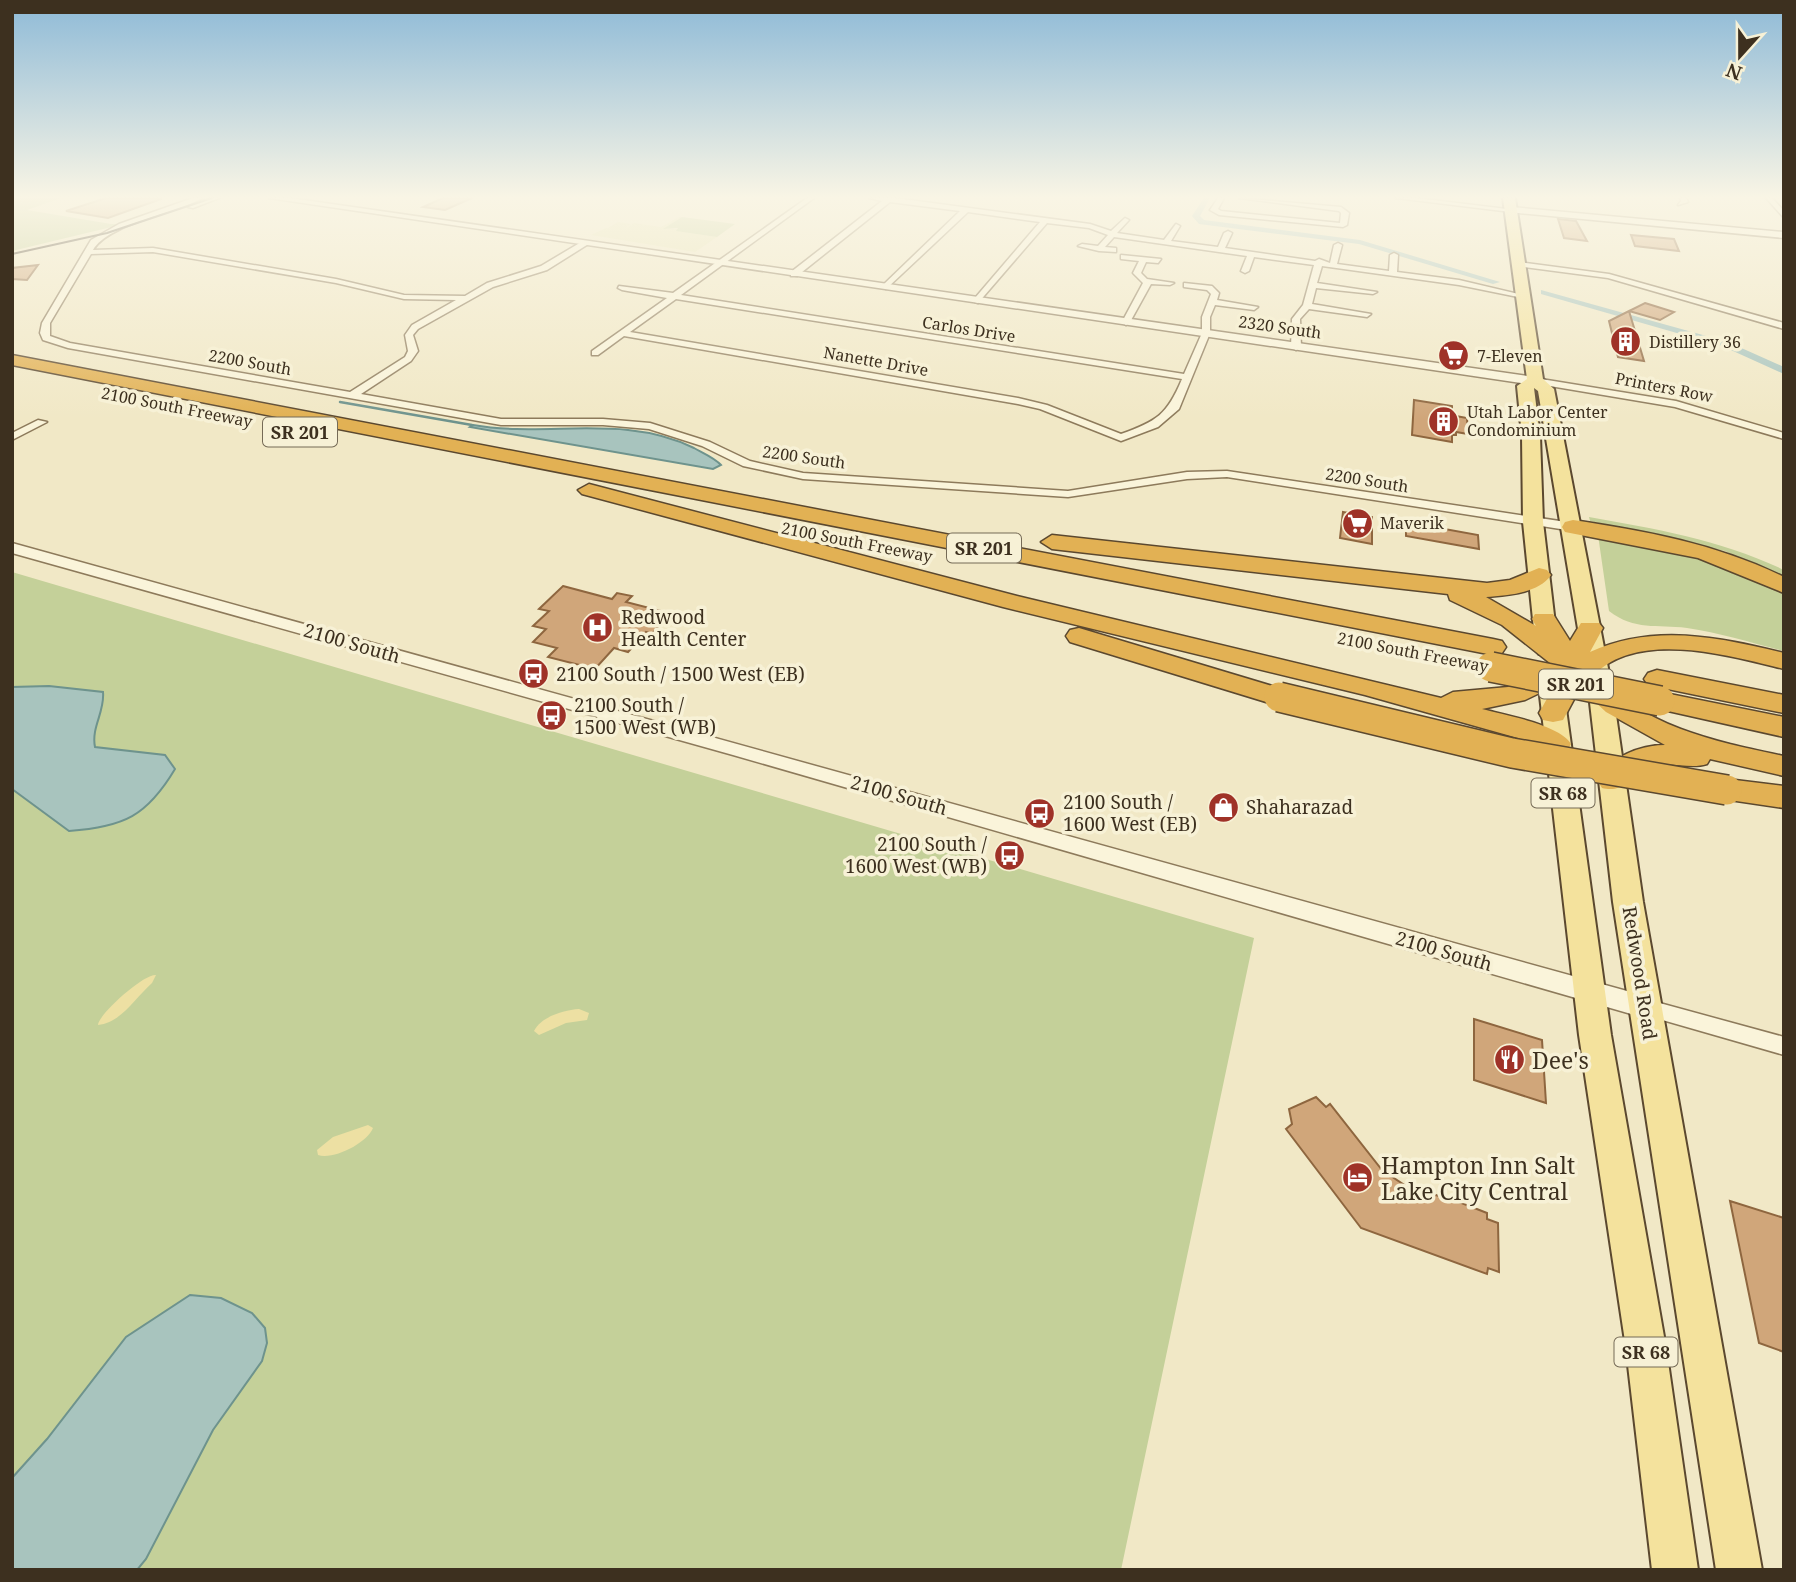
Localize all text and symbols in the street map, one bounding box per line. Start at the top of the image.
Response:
north arrow [1705,21,1775,91]
text: N [1722,57,1746,87]
street label: 2320 South [1237,310,1323,344]
street label: Carlos Drive [921,311,1017,347]
building icon: Distillery 36 [1609,325,1643,359]
place label: Distillery 36 [1649,331,1741,353]
supermarket icon: 7-Eleven [1437,339,1471,373]
street label: Nanette Drive [822,341,930,381]
street label: 2200 South [207,344,293,380]
place label: 7-Eleven [1477,345,1543,367]
street label: Printers Row [1613,367,1715,407]
street label: 2100 South Freeway [100,382,255,433]
place label: Utah Labor Center Condominium [1467,401,1608,441]
building icon: Utah Labor Center Condominium [1427,404,1461,438]
road number: SR 201 [263,418,337,446]
street label: 2200 South [761,440,847,474]
street label: 2200 South [1324,463,1410,497]
supermarket icon: Maverik [1340,506,1374,540]
place label: Maverik [1380,512,1444,534]
street label: 2100 South Freeway [780,517,935,568]
road number: SR 201 [947,534,1021,562]
place label: Redwood Health Center [621,604,746,652]
hospital icon: Redwood Health Center [581,611,615,645]
street label: 2100 South [301,617,403,669]
street label: 2100 South Freeway [1336,627,1491,678]
bus stop icon: 2100 South / 1500 West (EB) [516,657,550,691]
place label: 2100 South / 1500 West (EB) [556,661,805,687]
road number: SR 201 [1539,670,1613,698]
place label: 2100 South / 1500 West (WB) [574,692,716,740]
bus stop icon: 2100 South / 1500 West (WB) [534,699,568,733]
street label: 2100 South [848,769,950,821]
road number: SR 68 [1532,778,1594,808]
place label: 2100 South / 1600 West (EB) [1063,789,1197,837]
shop icon: Shaharazad [1206,790,1240,824]
place label: Shaharazad [1246,794,1354,820]
bus stop icon: 2100 South / 1600 West (EB) [1023,796,1057,830]
place label: 2100 South / 1600 West (WB) [845,831,988,879]
bus stop icon: 2100 South / 1600 West (WB) [993,838,1027,872]
street label: Redwood Road [1617,904,1663,1042]
street label: 2100 South [1393,925,1495,977]
restaurant icon: Dee's [1492,1043,1526,1077]
place label: Dee's [1532,1044,1589,1076]
place label: Hampton Inn Salt Lake City Central [1381,1149,1575,1207]
hotel icon: Hampton Inn Salt Lake City Central [1341,1161,1375,1195]
road number: SR 68 [1614,1338,1678,1366]

